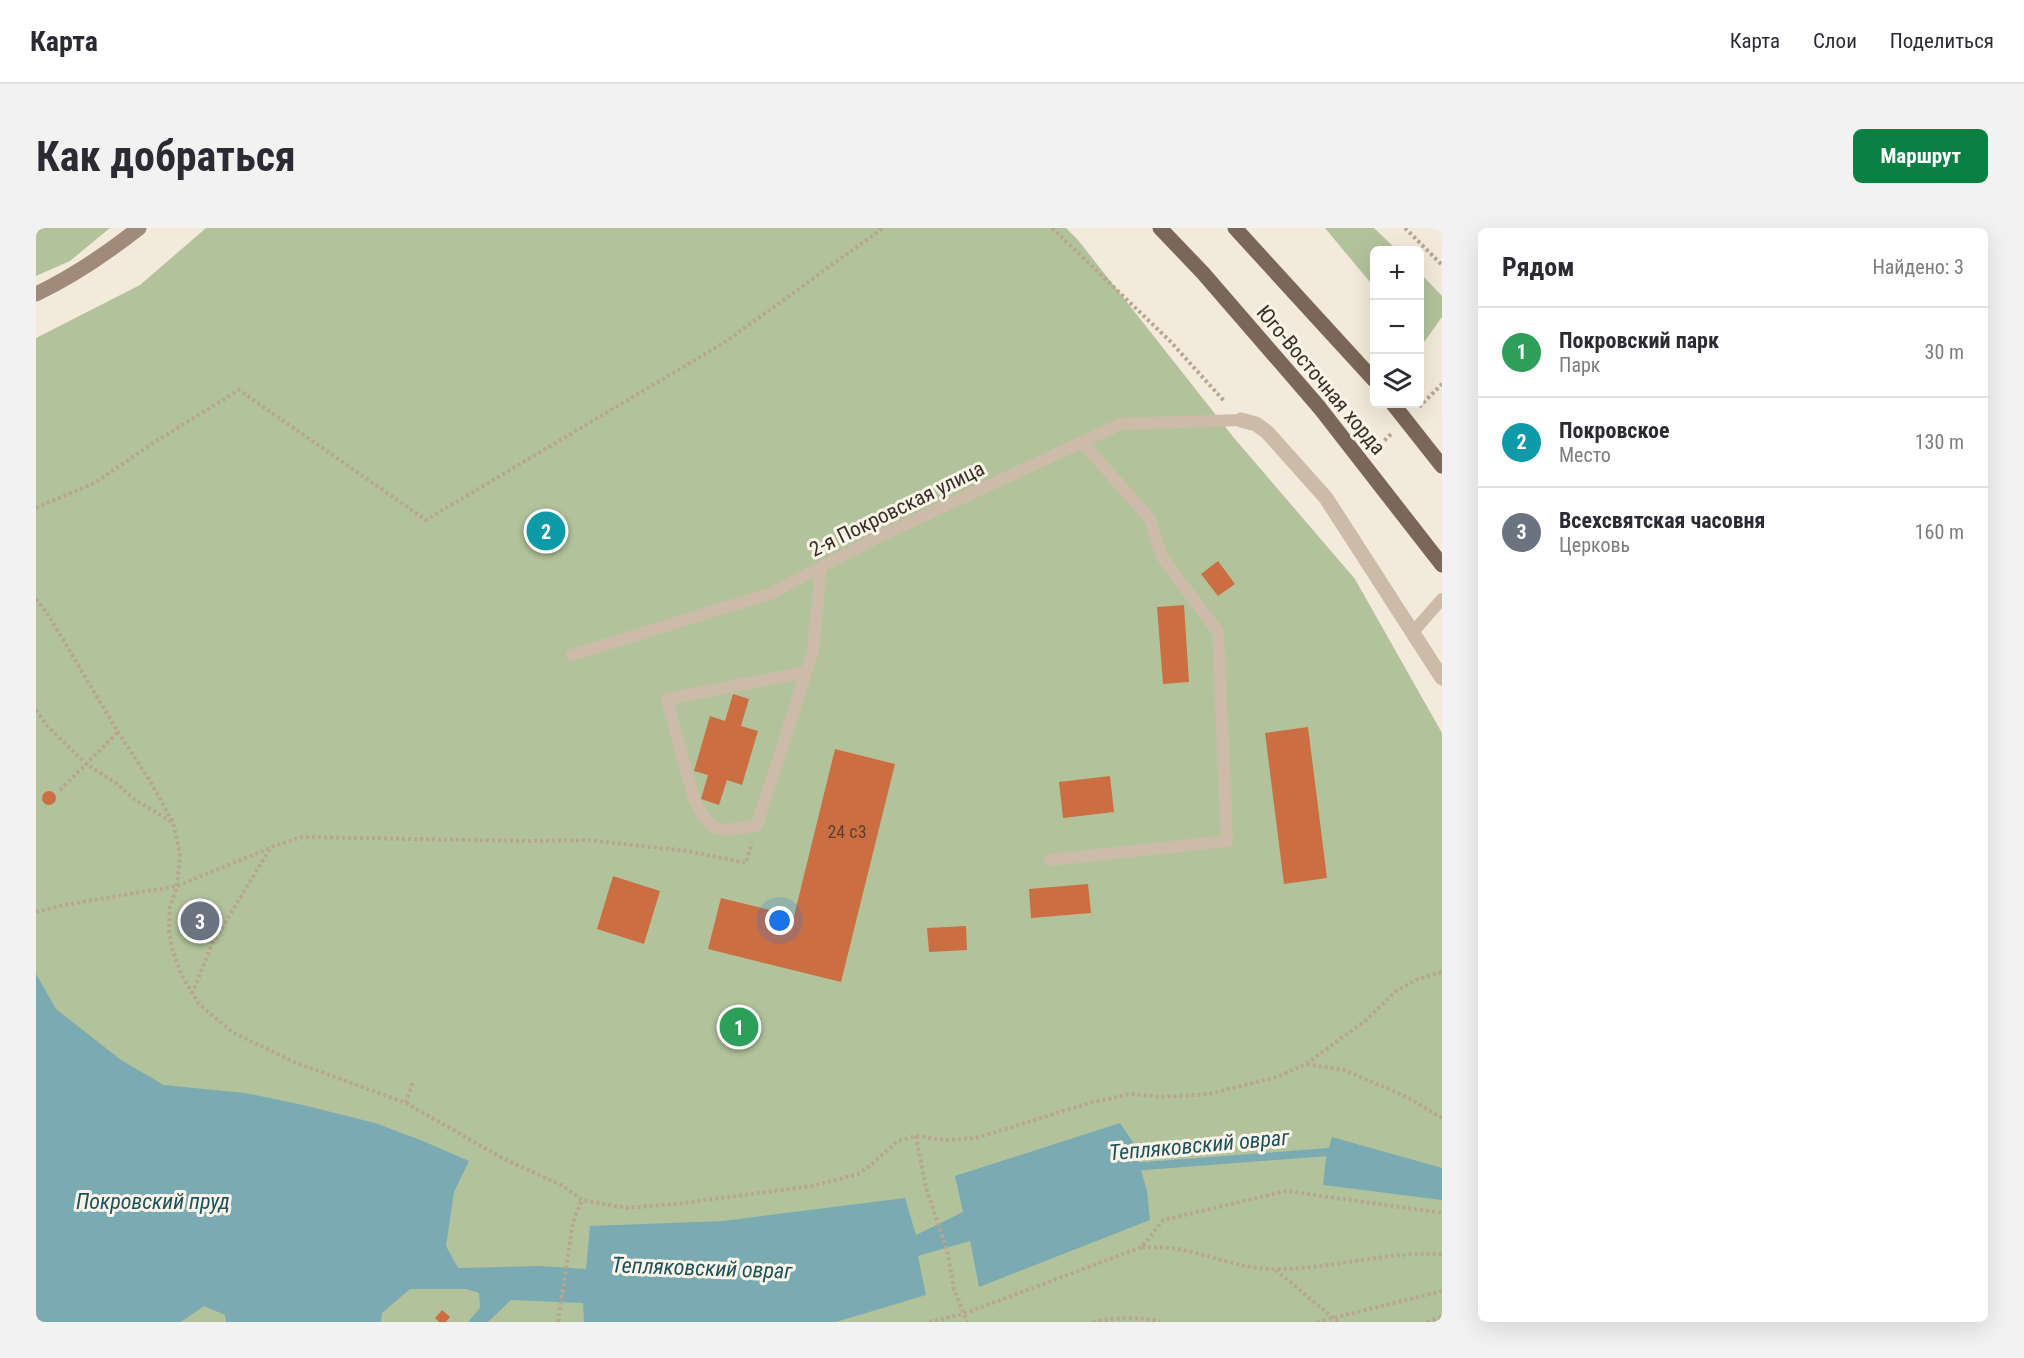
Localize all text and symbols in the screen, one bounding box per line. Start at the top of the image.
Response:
text: Карта [30,25,98,58]
text: Карта [1730,29,1780,53]
text: Слои [1813,29,1857,53]
text: Поделиться [1890,29,1994,53]
button: Маршрут [1853,129,1988,183]
text: Как добраться [36,132,296,181]
map controls [1370,246,1424,408]
button: + [1370,246,1424,300]
text: Рядом [1502,252,1574,282]
text: Найдено: 3 [1872,255,1964,279]
button: − [1370,300,1424,354]
street label: Юго-Восточная хорда [1252,301,1390,459]
text: Покровский парк [1559,328,1719,353]
text: 1 [1516,340,1527,364]
text: 30 m [1925,340,1964,364]
text: Парк [1559,353,1600,377]
button: layers [1370,354,1424,408]
text: Покровское [1559,418,1669,443]
text: 2 [1516,430,1527,454]
text: 130 m [1915,430,1964,454]
text: Место [1559,443,1611,467]
street label: 2-я Покровская улица [806,456,988,562]
pin: 2 [526,508,566,554]
text: Всехсвятская часовня [1559,508,1765,533]
text: 3 [1516,520,1527,544]
text: 160 m [1915,520,1964,544]
text: Церковь [1559,533,1630,557]
house number: 24 с3 [827,821,867,842]
pin: 3 [180,898,220,944]
your location [765,906,794,935]
pin: 1 [720,1004,758,1050]
water label: Тепляковский овраг [1108,1125,1291,1165]
water label: Покровский пруд [76,1189,230,1214]
water label: Тепляковский овраг [611,1252,794,1284]

